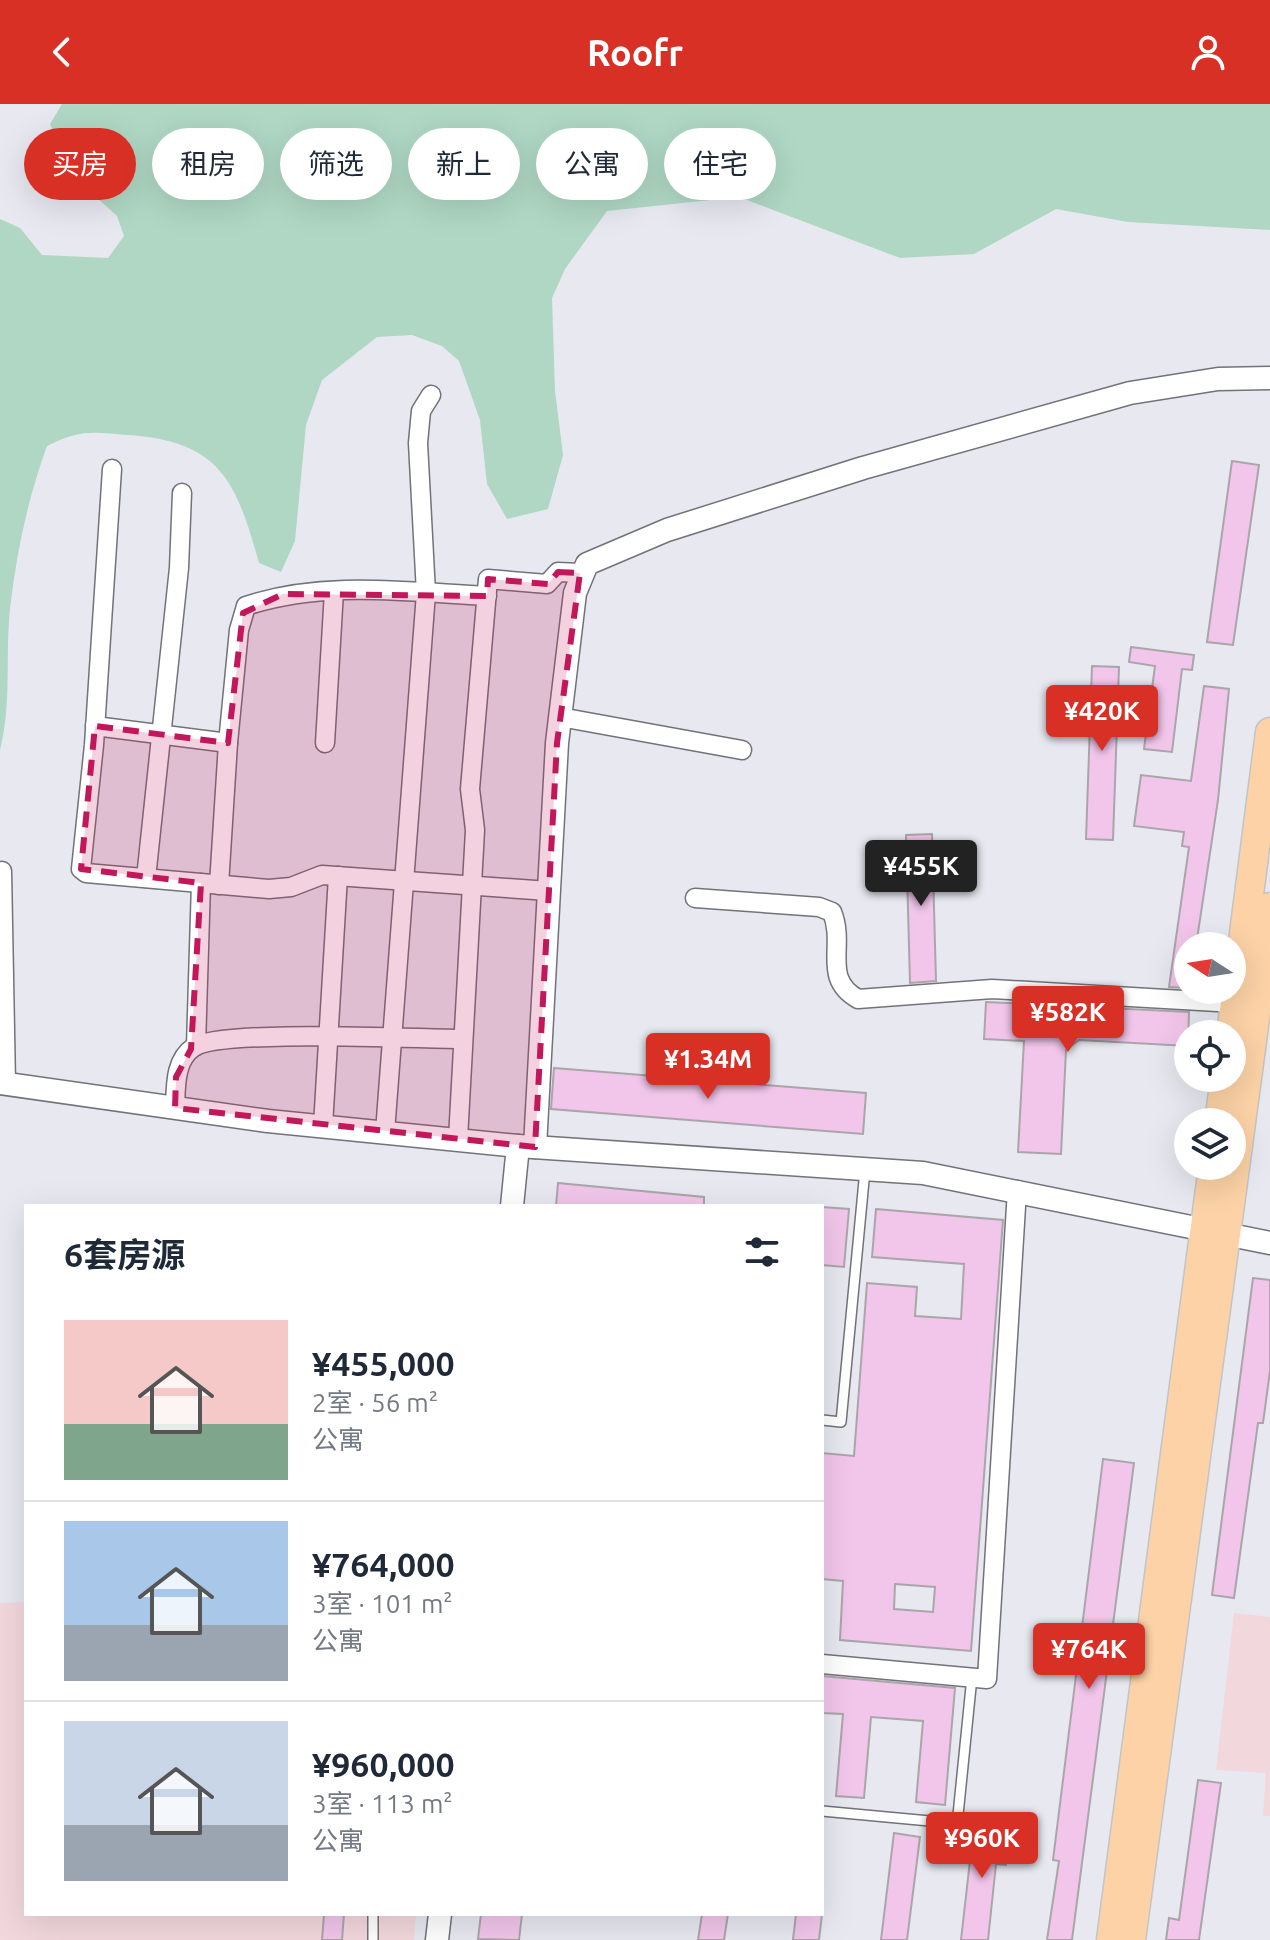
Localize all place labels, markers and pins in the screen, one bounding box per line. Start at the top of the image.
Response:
pin: ¥420K [1046,685,1158,753]
pin: ¥455K [865,840,977,908]
pin: ¥582K [1012,986,1124,1054]
pin: ¥1.34M [643,1033,773,1101]
pin: ¥764K [1033,1623,1145,1691]
pin: ¥960K [926,1812,1038,1880]

